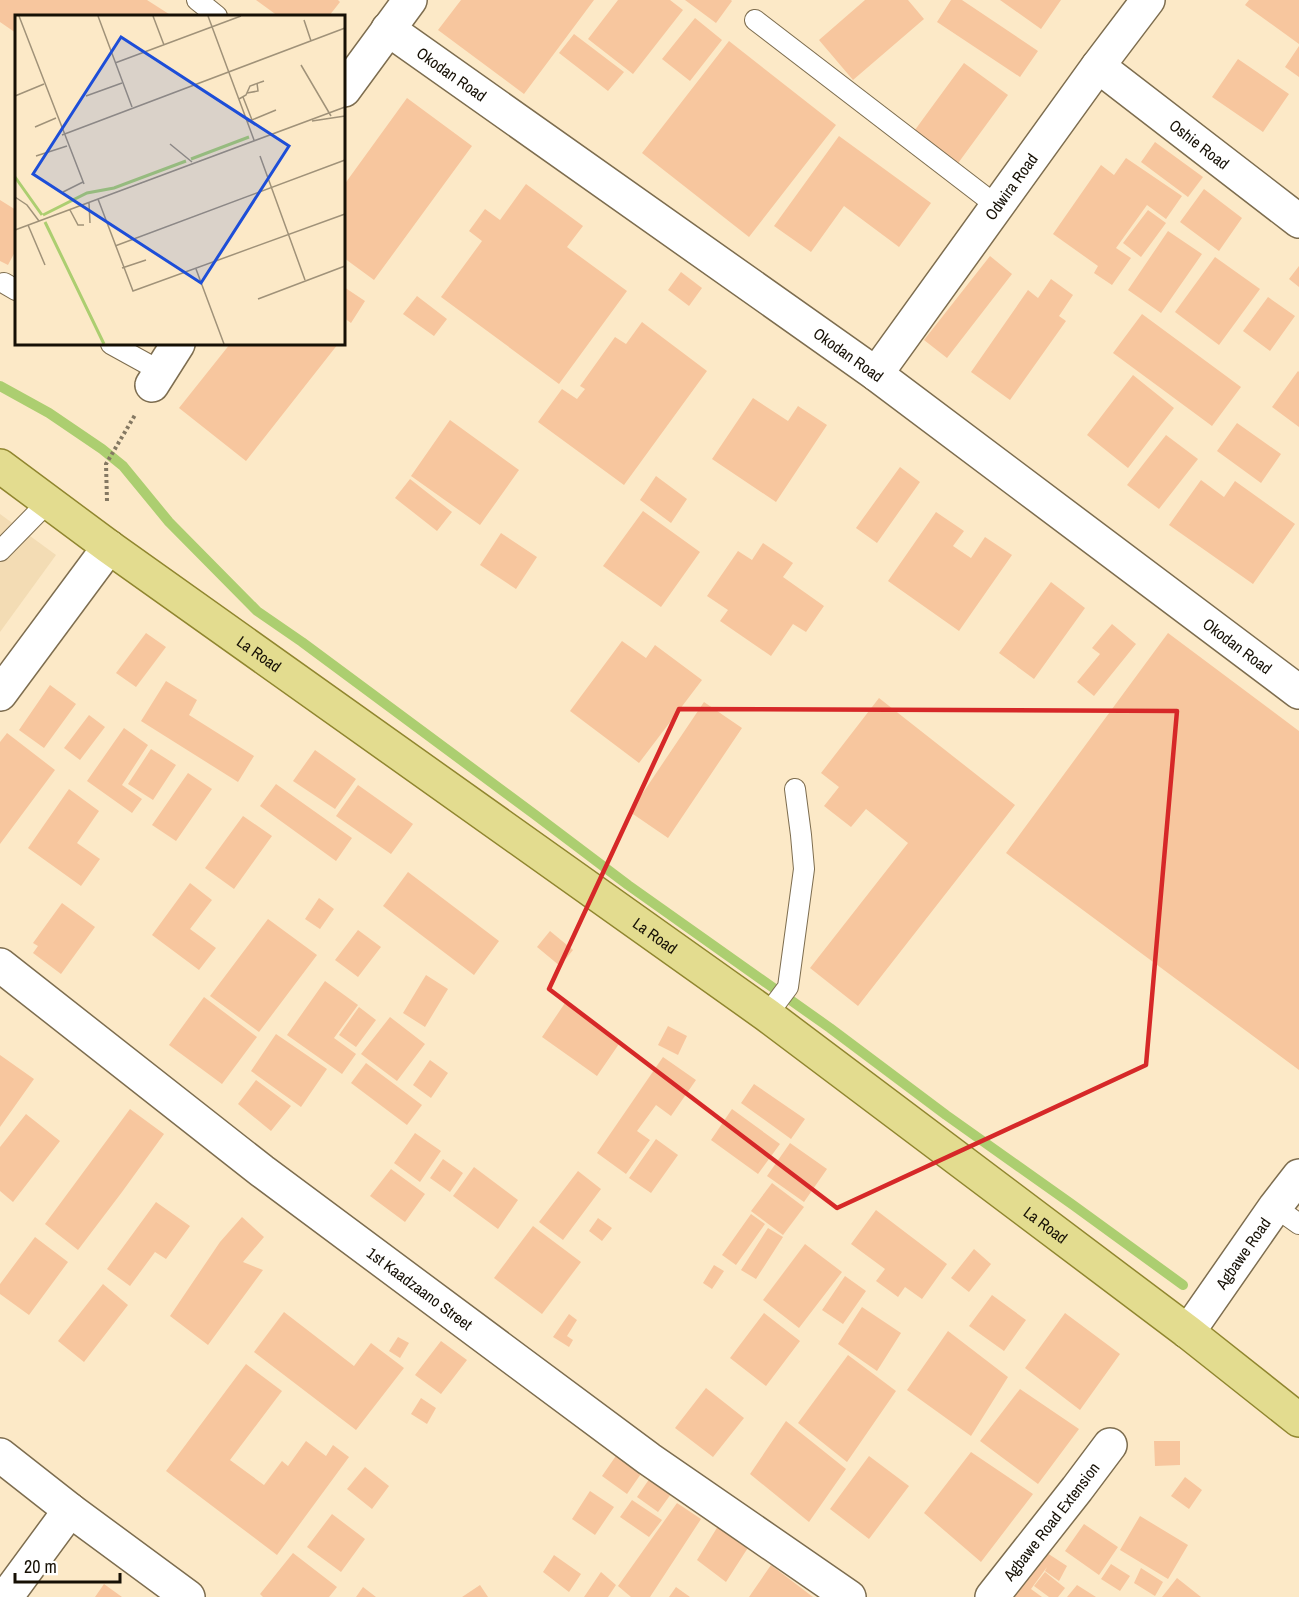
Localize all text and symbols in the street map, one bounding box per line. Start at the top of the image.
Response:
inset map [15,15,345,345]
street label: Okodan Road [412,42,491,106]
street label: Oshie Road [1165,114,1234,174]
street label: Odwira Road [980,149,1043,224]
street label: Okodan Road [809,322,888,387]
street label: Okodan Road [1199,613,1277,679]
street label: La Road [233,630,286,677]
street label: La Road [629,912,682,959]
street label: La Road [1019,1201,1072,1248]
street label: Agbawe Road [1210,1213,1275,1294]
street label: 1st Kaadzaano Street [363,1242,477,1335]
street label: Agbawe Road Extension [997,1458,1104,1586]
scale bar [15,1546,120,1584]
text: 20 m [24,1554,57,1579]

